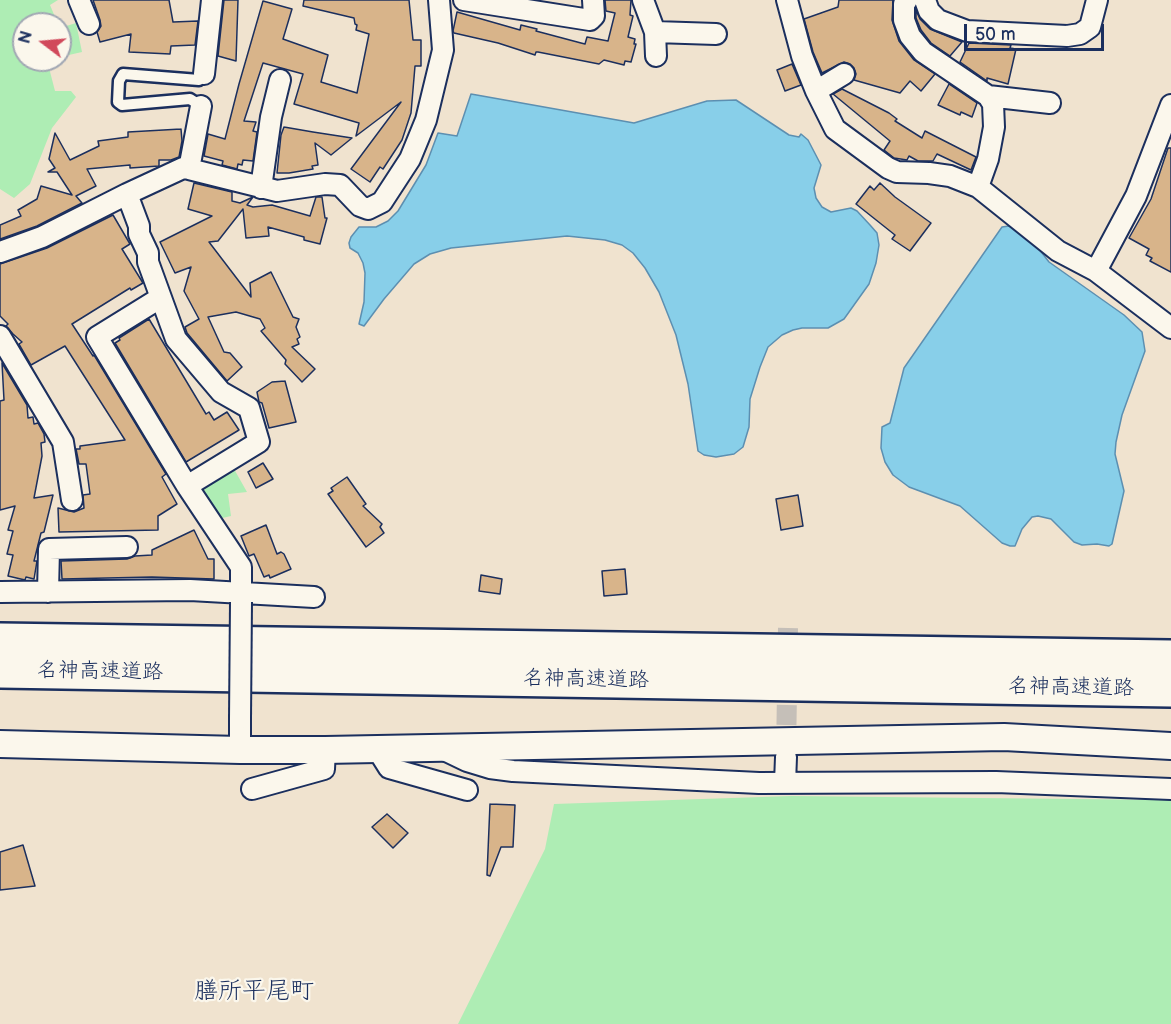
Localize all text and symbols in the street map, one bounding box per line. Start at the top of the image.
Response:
north arrow [12,12,72,72]
scale bar [967,12,1106,50]
text: 50 m [975,24,1016,45]
text: N [15,29,37,46]
street label: 名神高速道路 [37,658,163,686]
street label: 名神高速道路 [523,666,649,694]
street label: 名神高速道路 [1008,674,1134,702]
district label: 膳所平尾町 [194,978,314,1006]

